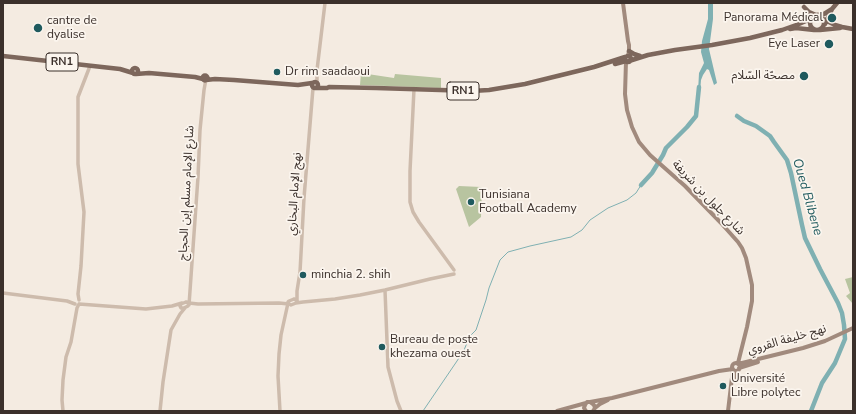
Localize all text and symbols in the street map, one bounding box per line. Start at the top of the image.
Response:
place label: Panorama Médical [724,11,823,25]
marker: Panorama Médical [826,12,838,24]
place label: cantre de dyalise [47,14,97,42]
marker: cantre de dyalise [32,22,44,34]
place label: Eye Laser [768,37,820,51]
marker: Eye Laser [823,38,835,50]
road number: RN1 [46,53,78,71]
place label: Dr rim saadaoui [285,65,370,79]
marker: Dr rim saadaoui [272,67,282,77]
place label: مصحّة السّلام [732,69,795,83]
marker: مصحّة السّلام [798,70,810,82]
road number: RN1 [447,82,479,100]
street label: شارع اﻹمام مسلم إبن الحجاج [176,125,198,261]
street label: نهج الإمام البخاري [285,152,305,236]
water label: Oued Blibene [789,157,825,237]
street label: شارع جلول بن شريفة [669,158,747,238]
place label: Tunisiana Football Academy [479,188,577,216]
marker: Tunisiana Football Academy [466,197,476,207]
place label: minchia 2. shih [311,268,391,282]
marker: minchia 2. shih [298,270,308,280]
street label: نهج خليفة القروي [746,322,828,358]
place label: Bureau de poste khezama ouest [390,333,478,361]
marker: Bureau de poste khezama ouest [377,342,387,352]
place label: Université Libre polytec [731,372,800,400]
marker: Université Libre polytec [718,381,728,391]

